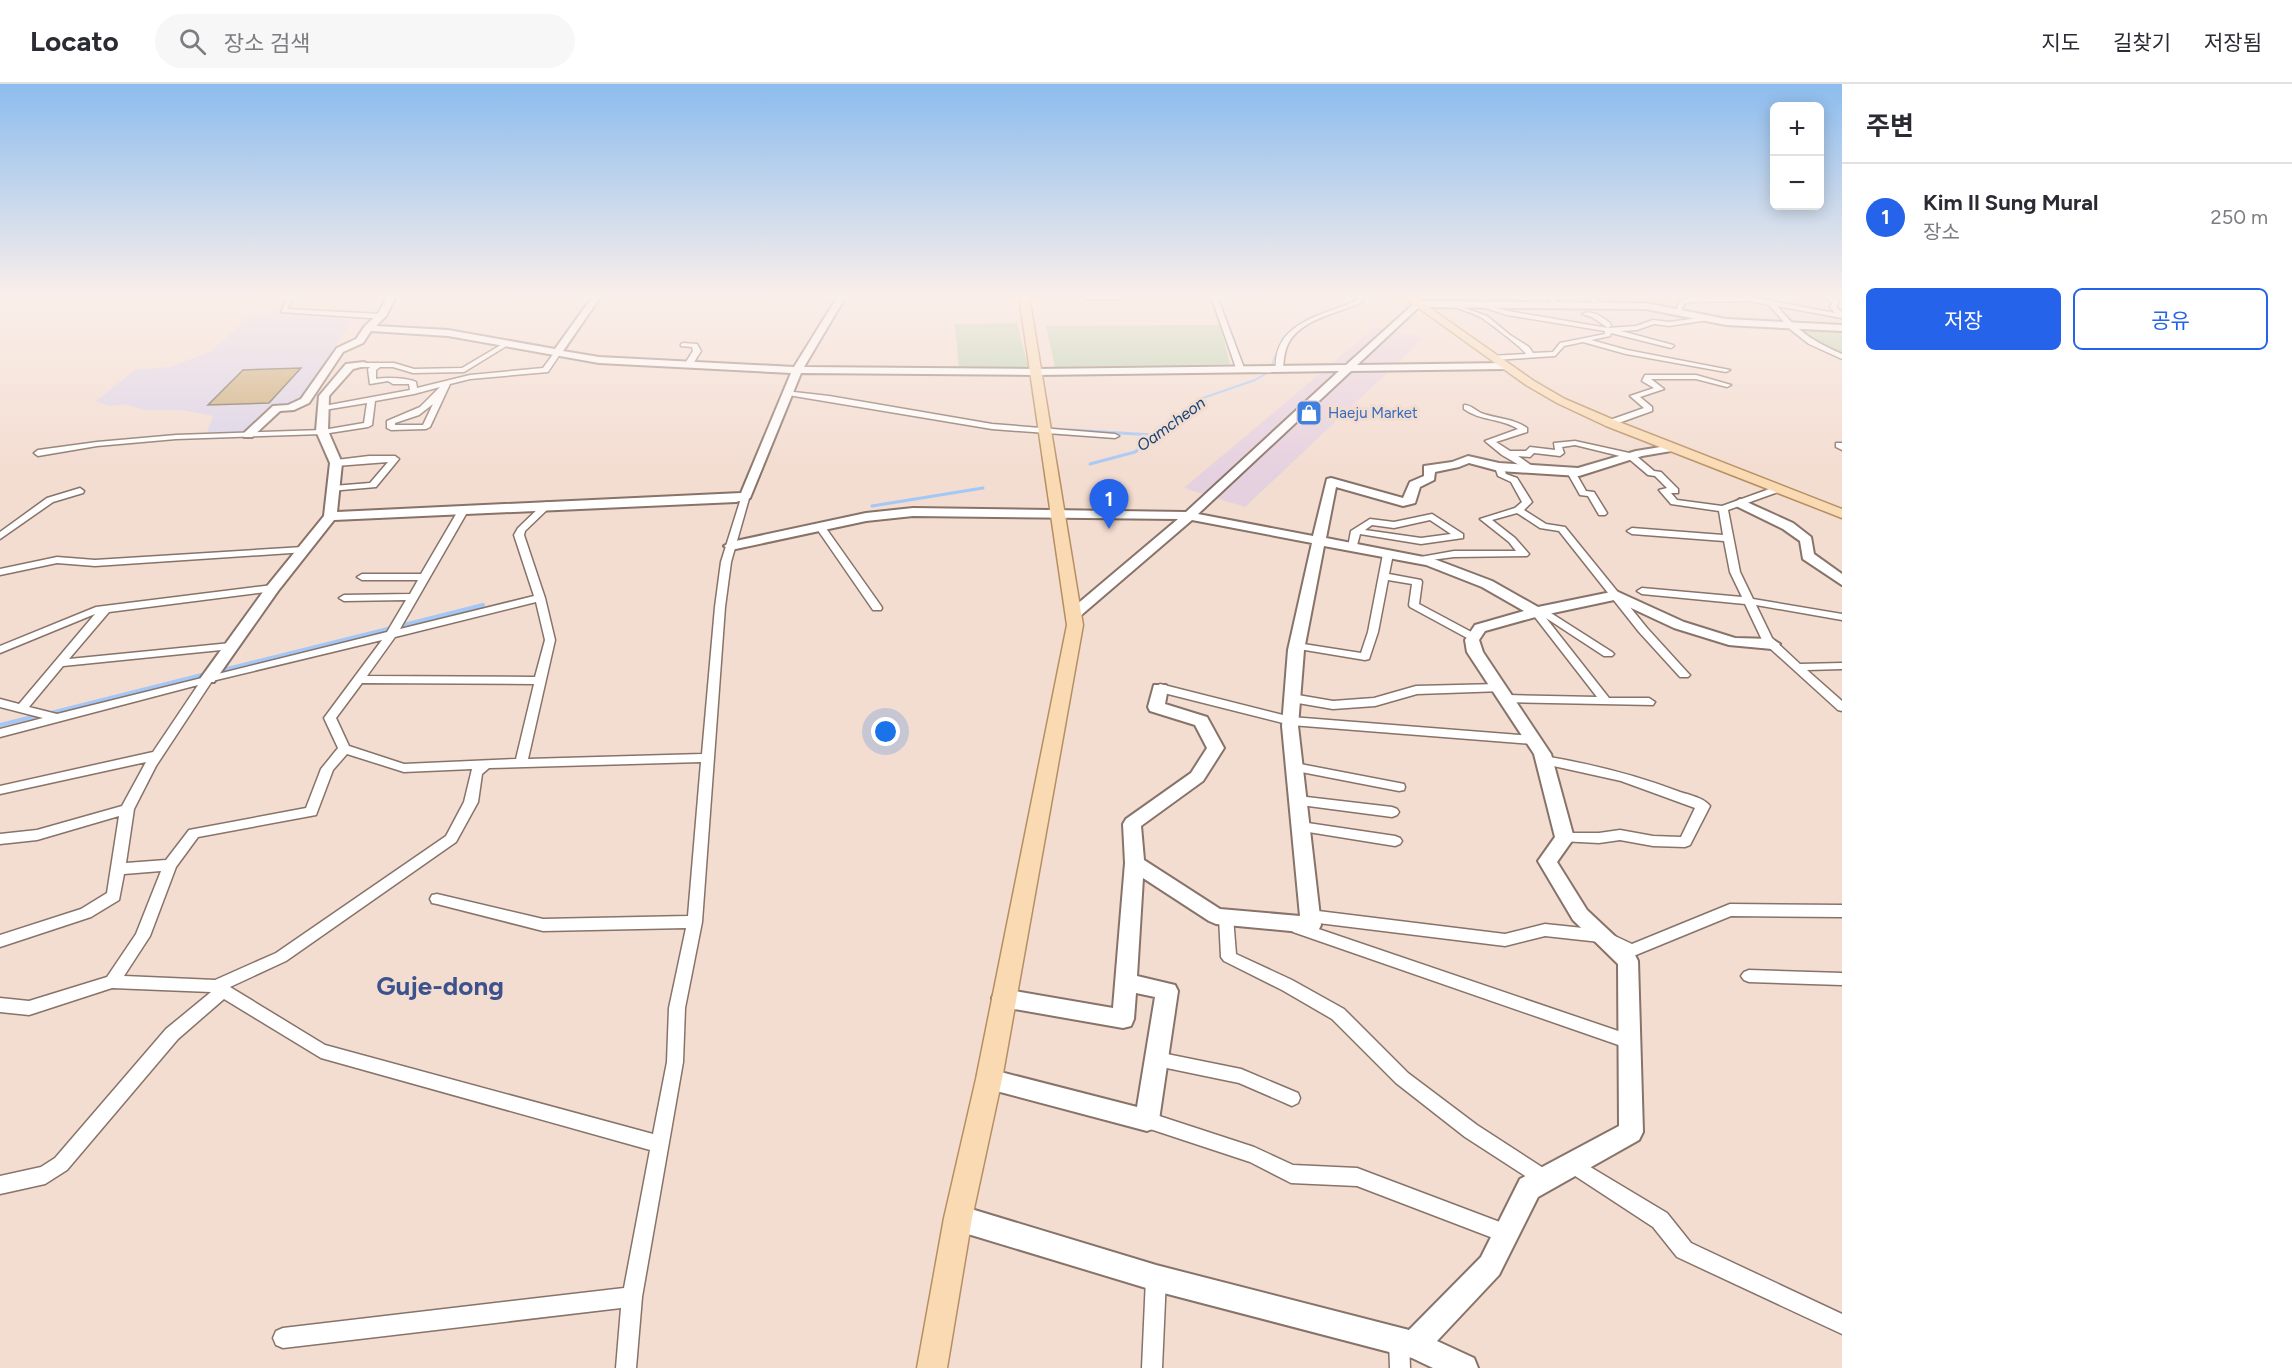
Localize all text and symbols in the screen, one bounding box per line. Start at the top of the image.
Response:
search box [155,14,575,68]
text: Locato [30,24,119,58]
icon: search [176,25,209,58]
text: 장소 검색 [224,30,310,57]
text: 지도 [2041,30,2080,55]
text: 길찾기 [2113,30,2171,55]
text: 저장됨 [2204,30,2262,55]
map controls [1770,102,1824,210]
button: + [1770,102,1824,156]
text: 주변 [1866,110,1914,142]
button: − [1770,156,1824,210]
text: Kim Il Sung Mural [1923,189,2098,216]
text: 1 [1881,205,1890,229]
text: 250 m [2211,205,2268,229]
text: 장소 [1923,220,1960,244]
button: 저장 [1866,288,2061,350]
button: 공유 [2073,288,2268,350]
water label: Oamcheon [1133,393,1209,455]
shop icon: Haeju Market [1294,398,1324,428]
place label: Haeju Market [1328,404,1418,422]
pin: 1 [1090,480,1128,529]
your location [871,717,900,746]
district label: Guje-dong [376,970,504,1002]

